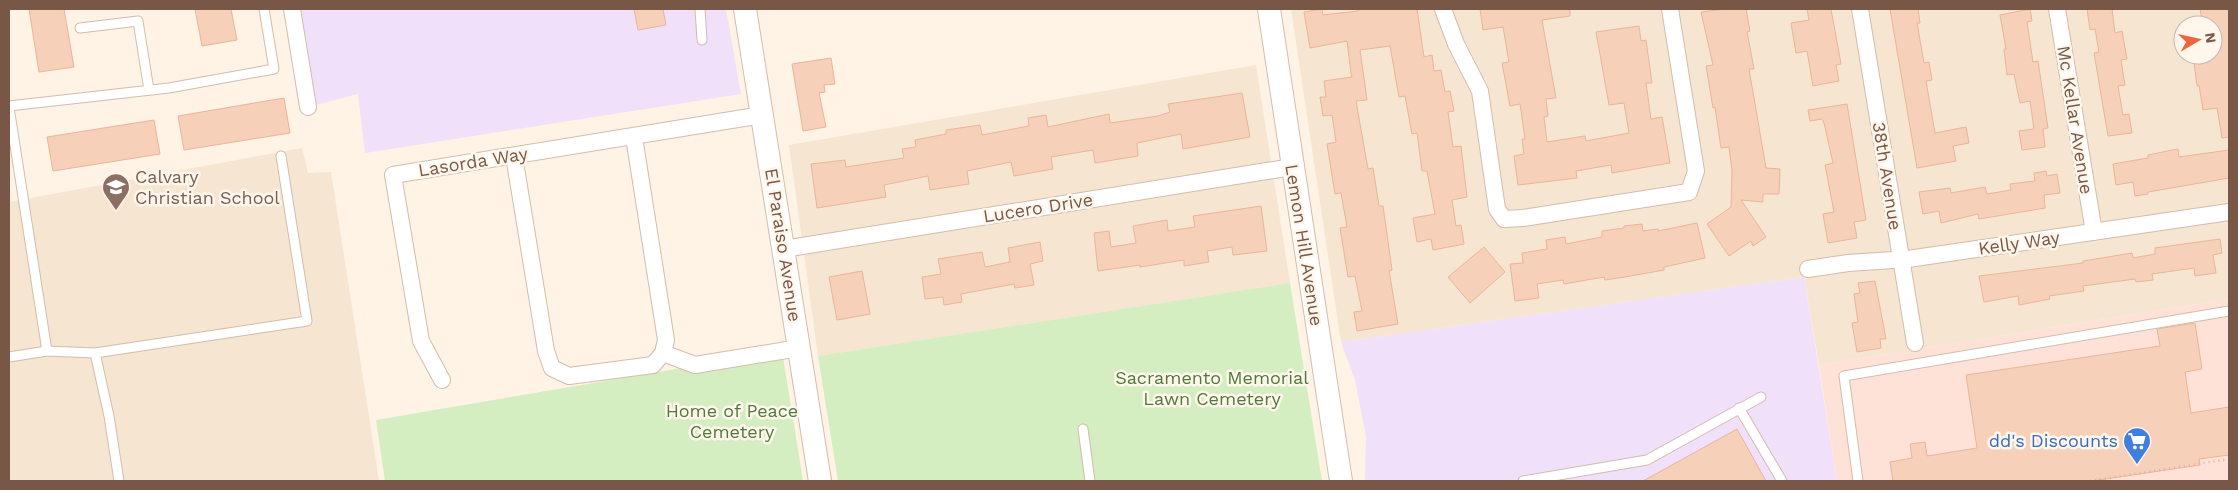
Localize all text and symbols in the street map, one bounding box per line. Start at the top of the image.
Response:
north arrow [2173,15,2223,65]
text: N [2202,32,2220,44]
street label: Mc Kellar Avenue [2053,44,2098,196]
street label: 38th Avenue [1869,120,1906,232]
street label: Lasorda Way [417,142,530,181]
street label: Lemon Hill Avenue [1281,162,1328,327]
place label: Calvary Christian School [135,166,280,208]
street label: El Paraiso Avenue [761,167,806,323]
school or university icon: Calvary Christian School [101,172,131,211]
street label: Lucero Drive [982,188,1094,227]
street label: Kelly Way [1977,226,2062,259]
park label: Sacramento Memorial Lawn Cemetery [1115,367,1309,409]
park label: Home of Peace Cemetery [666,400,798,442]
supermarket icon: dd's Discounts [2122,426,2152,465]
place label: dd's Discounts [1989,430,2118,451]

